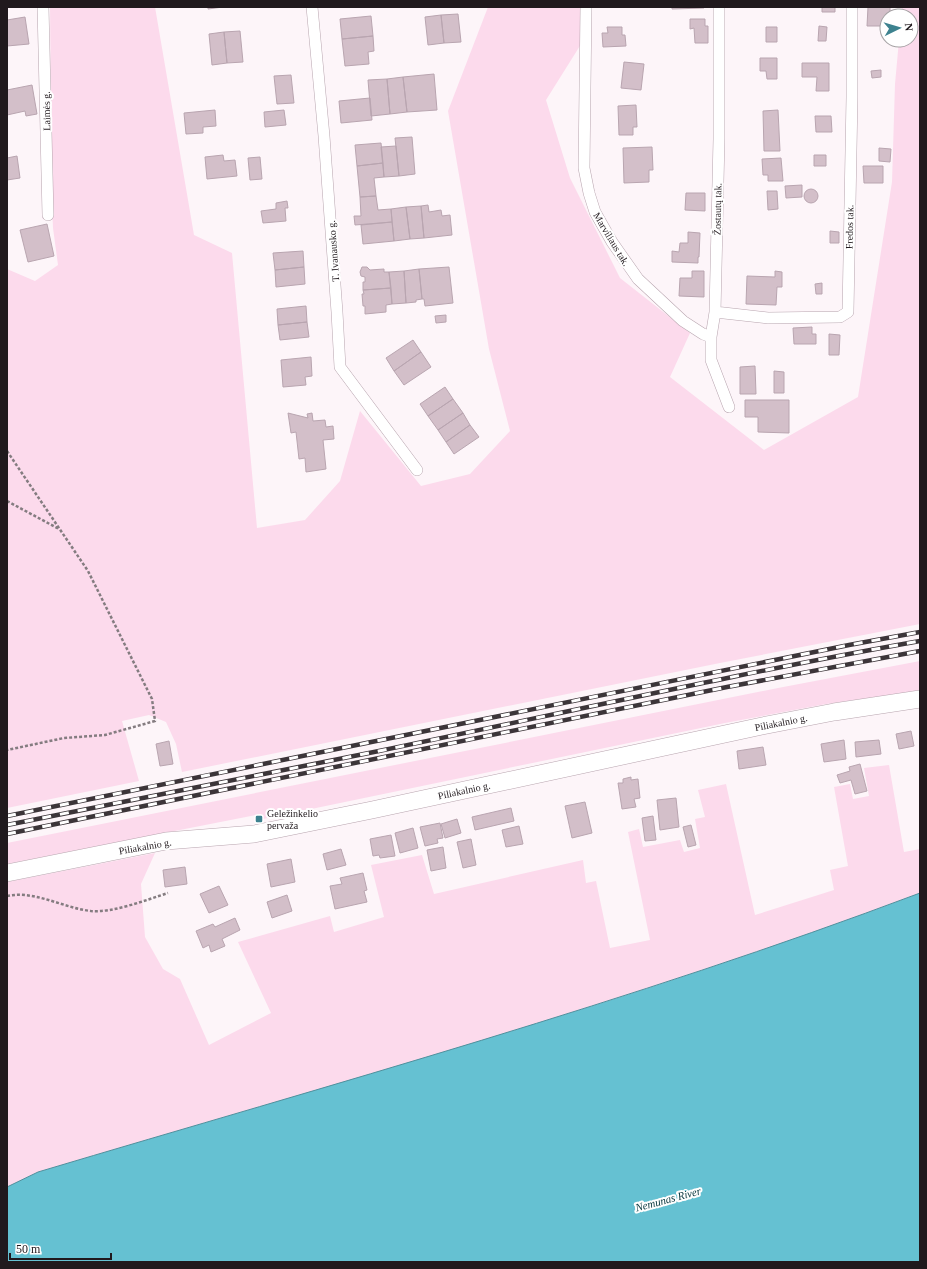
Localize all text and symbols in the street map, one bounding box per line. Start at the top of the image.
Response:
north arrow [879,8,919,48]
text: N [903,23,915,32]
street label: Laimės g. [41,91,52,131]
street label: Žostautų tak. [712,183,723,235]
street label: Fredos tak. [844,205,855,249]
street label: Marviliaus tak. [591,210,632,268]
street label: T. Ivanausko g. [326,220,341,282]
street label: Piliakalnio g. [754,712,808,733]
street label: Piliakalnio g. [437,780,491,801]
place label: Geležinkelio pervaža [267,808,318,831]
marker: Geležinkelio pervaža [254,814,264,824]
street label: Piliakalnio g. [118,836,172,857]
water label: Nemunas River [633,1184,703,1214]
scale bar [10,1235,111,1261]
text: 50 m [16,1242,41,1256]

